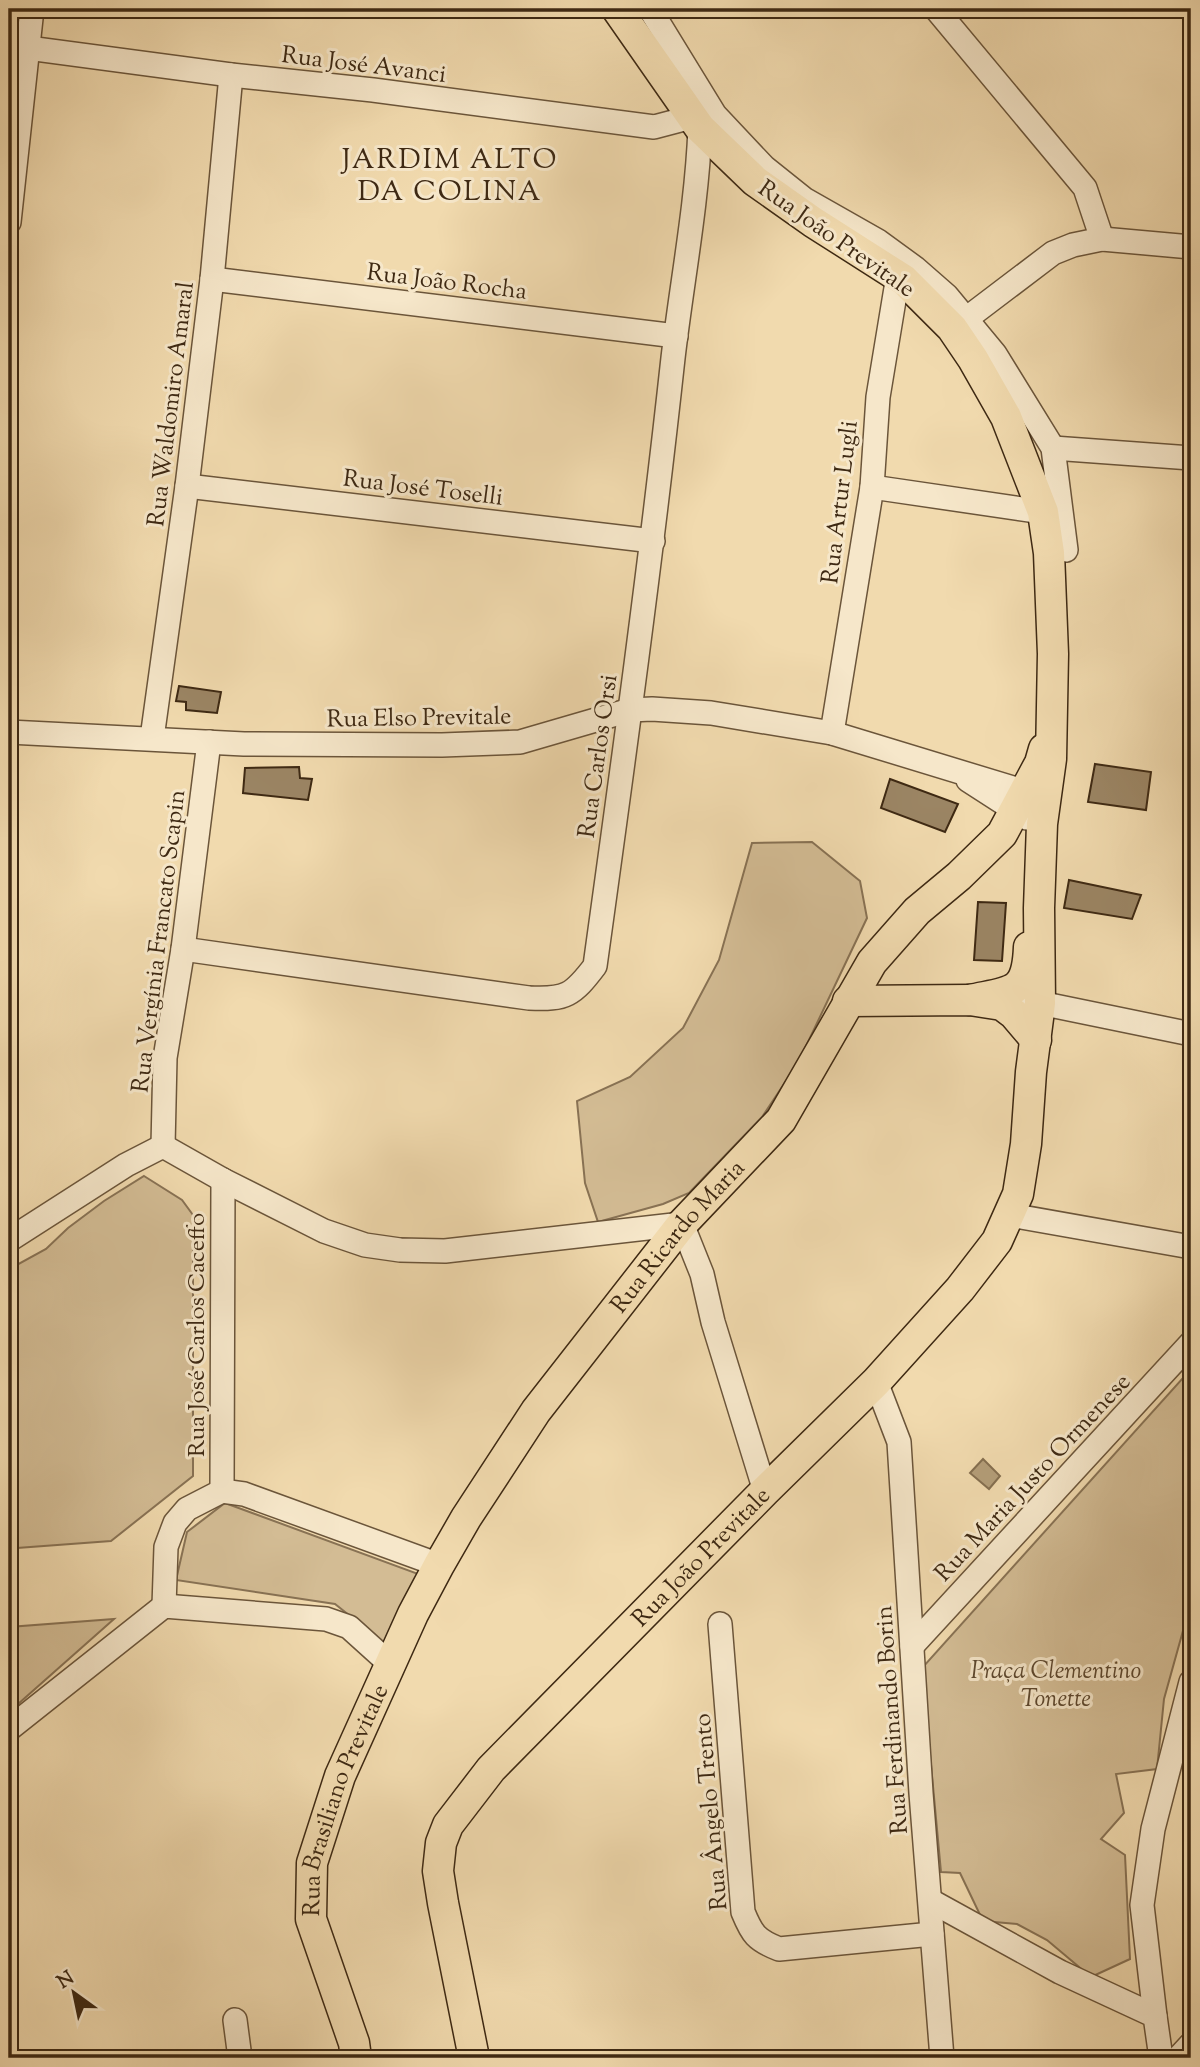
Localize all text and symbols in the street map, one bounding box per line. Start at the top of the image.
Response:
street label: Rua José Avanci [279,39,448,93]
district label: JARDIM ALTO DA COLINA [340,141,558,213]
street label: Rua João Previtale [750,173,921,307]
street label: Rua João Rocha [365,256,529,310]
street label: Rua Waldomiro Amaral [140,280,204,529]
street label: Rua Artur Lugli [814,419,868,586]
street label: Rua José Toselli [341,462,505,516]
street label: Rua Carlos Orsi [571,672,627,840]
street label: Rua Elso Previtale [326,700,512,738]
street label: Rua Vergínia Francato Scapin [125,788,195,1095]
street label: Rua Ricardo Maria [603,1153,754,1321]
street label: Rua José Carlos Caceffo [181,1213,215,1457]
street label: Rua Maria Justo Ormenese [928,1367,1139,1590]
street label: Rua João Previtale [625,1480,779,1636]
street label: Rua Ferdinando Borin [868,1604,918,1835]
park label: Praça Clementino Tonette [971,1655,1141,1717]
street label: Rua Brasiliano Previtale [296,1679,398,1917]
street label: Rua Ângelo Trento [686,1712,738,1912]
north arrow [38,1958,108,2028]
text: N [52,1965,80,1996]

